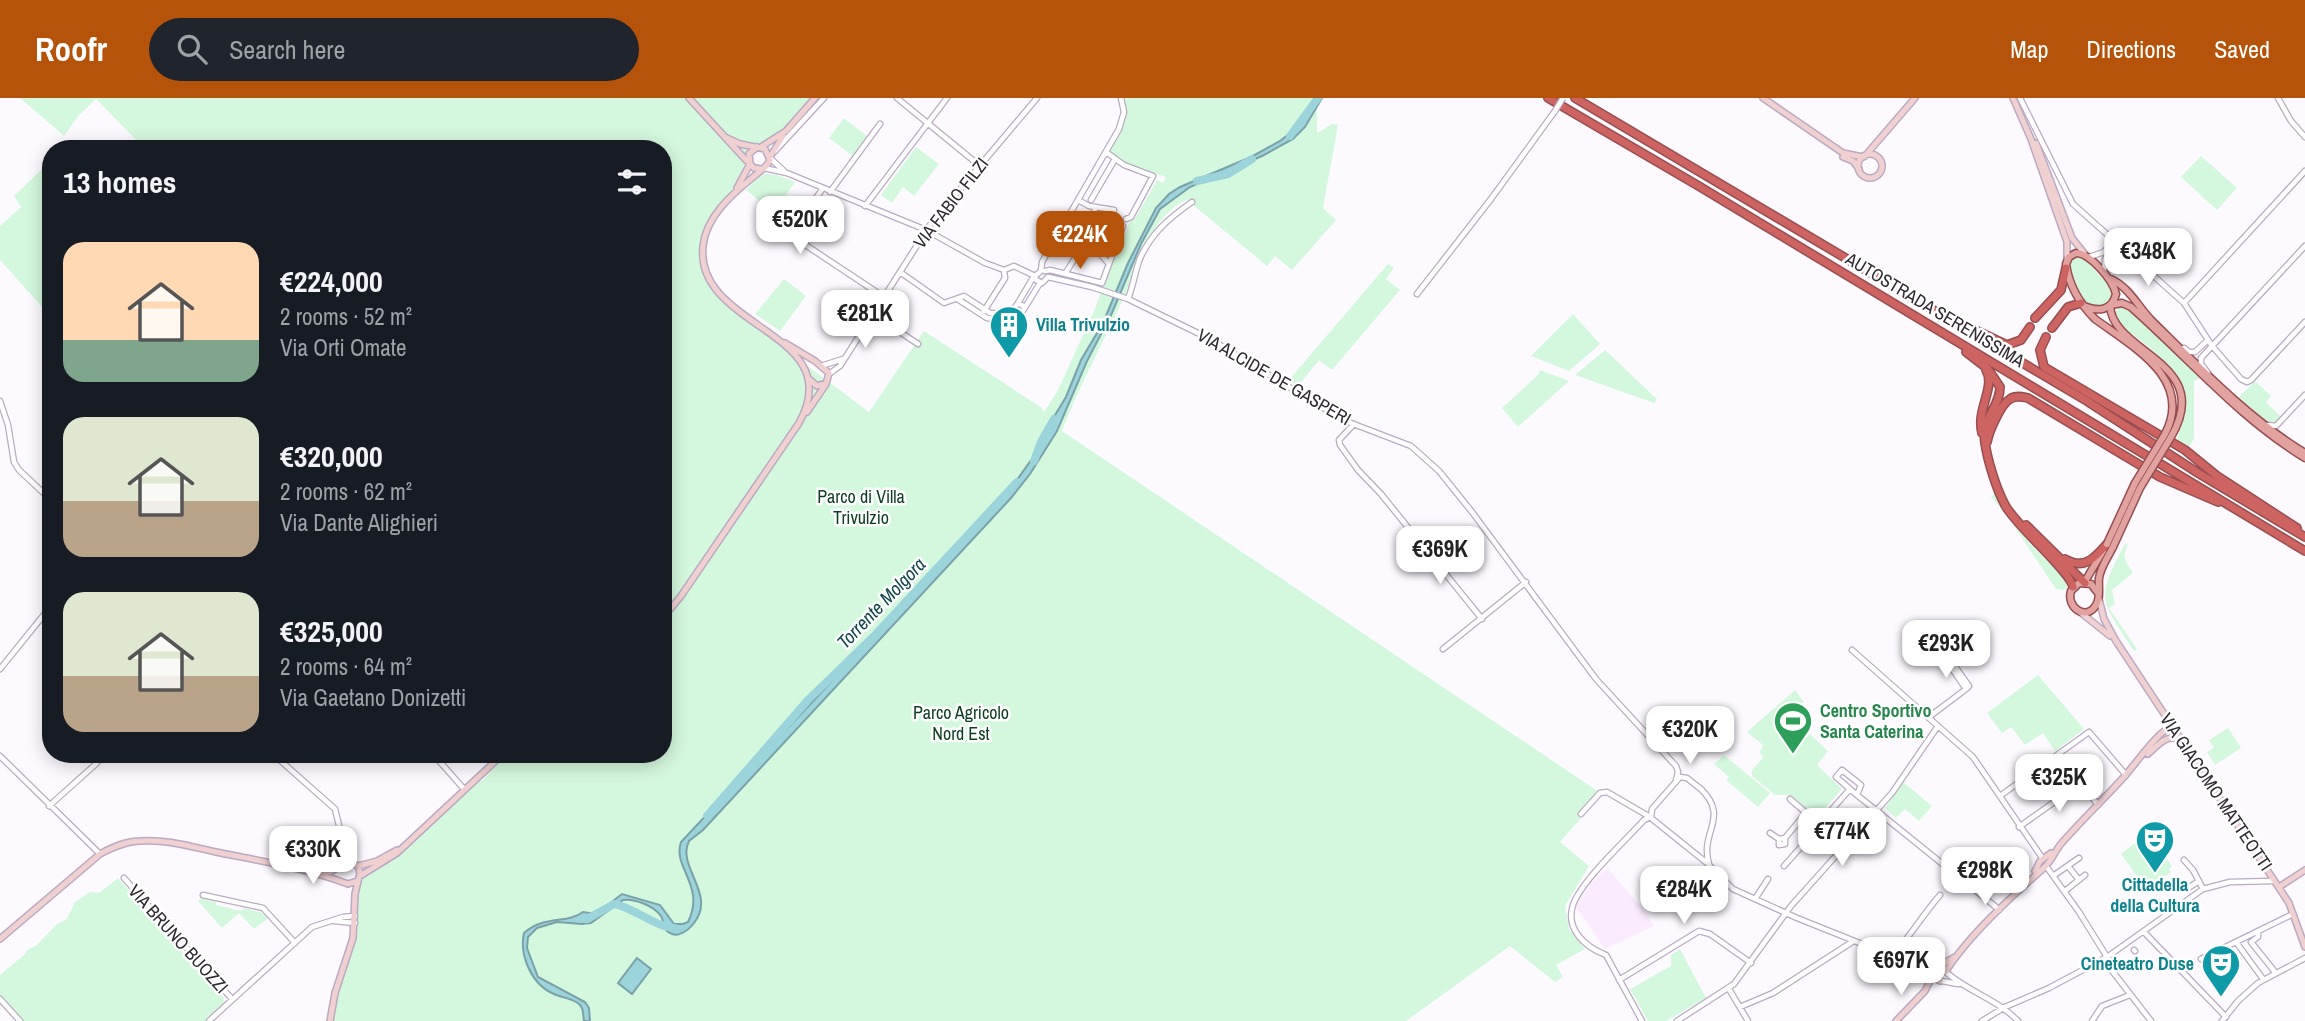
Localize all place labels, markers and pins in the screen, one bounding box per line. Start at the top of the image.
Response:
pin: €520K [751,197,849,256]
pin: €224K [1031,212,1129,271]
pin: €348K [2099,228,2197,288]
pin: €281K [816,290,914,350]
building icon: Villa Trivulzio [988,304,1030,359]
place label: Villa Trivulzio [1036,312,1130,337]
pin: €369K [1391,526,1489,586]
pin: €293K [1897,620,1995,680]
place label: Centro Sportivo Santa Caterina [1820,698,1932,744]
sports icon: Centro Sportivo Santa Caterina [1772,700,1814,755]
pin: €320K [1641,706,1739,766]
pin: €325K [2010,754,2108,814]
pin: €774K [1793,808,1891,868]
theatre icon: Cittadella della Cultura [2134,819,2176,874]
pin: €330K [264,826,362,886]
pin: €298K [1936,848,2034,907]
pin: €284K [1635,866,1733,926]
place label: Cittadella della Cultura [2110,872,2200,918]
pin: €697K [1852,937,1950,997]
theatre icon: Cineteatro Duse [2200,943,2242,998]
place label: Cineteatro Duse [2081,951,2194,976]

